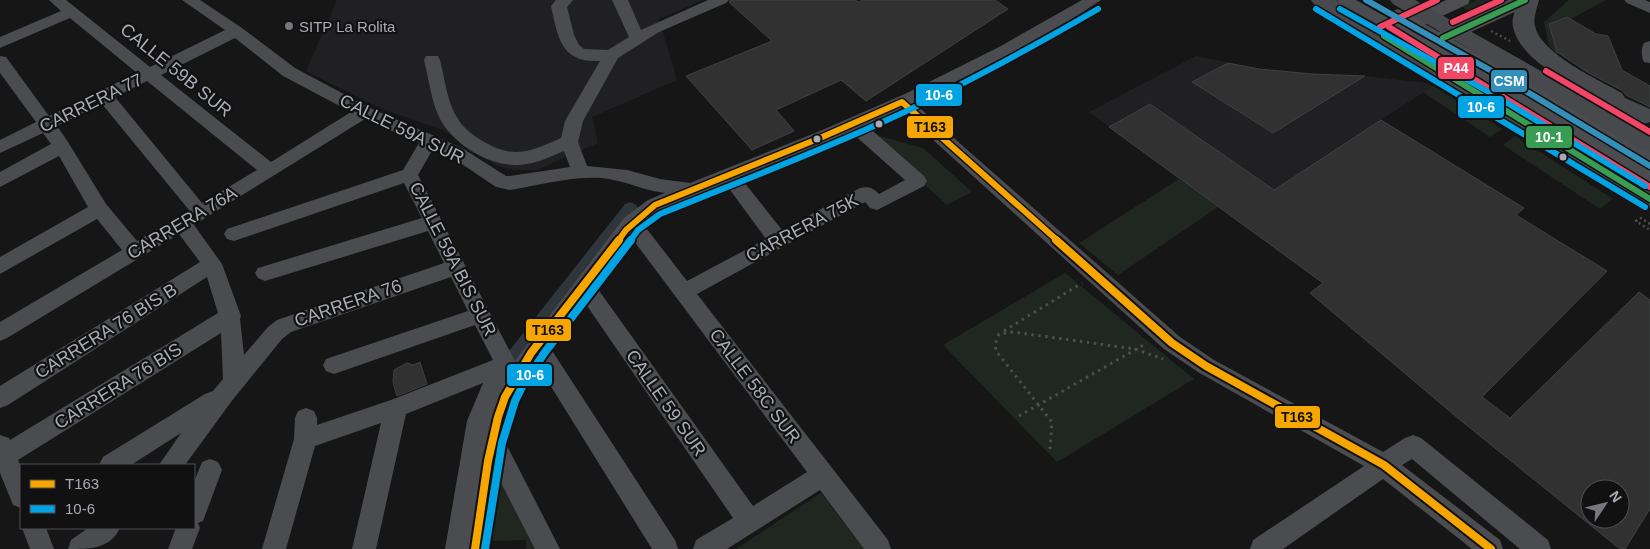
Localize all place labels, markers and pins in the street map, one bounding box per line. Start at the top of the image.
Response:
place label: SITP La Rolita [299,18,396,35]
marker: SITP La Rolita [283,20,295,32]
unlabelled marker [874,119,884,129]
unlabelled marker [812,134,822,144]
unlabelled marker [1558,152,1568,162]

